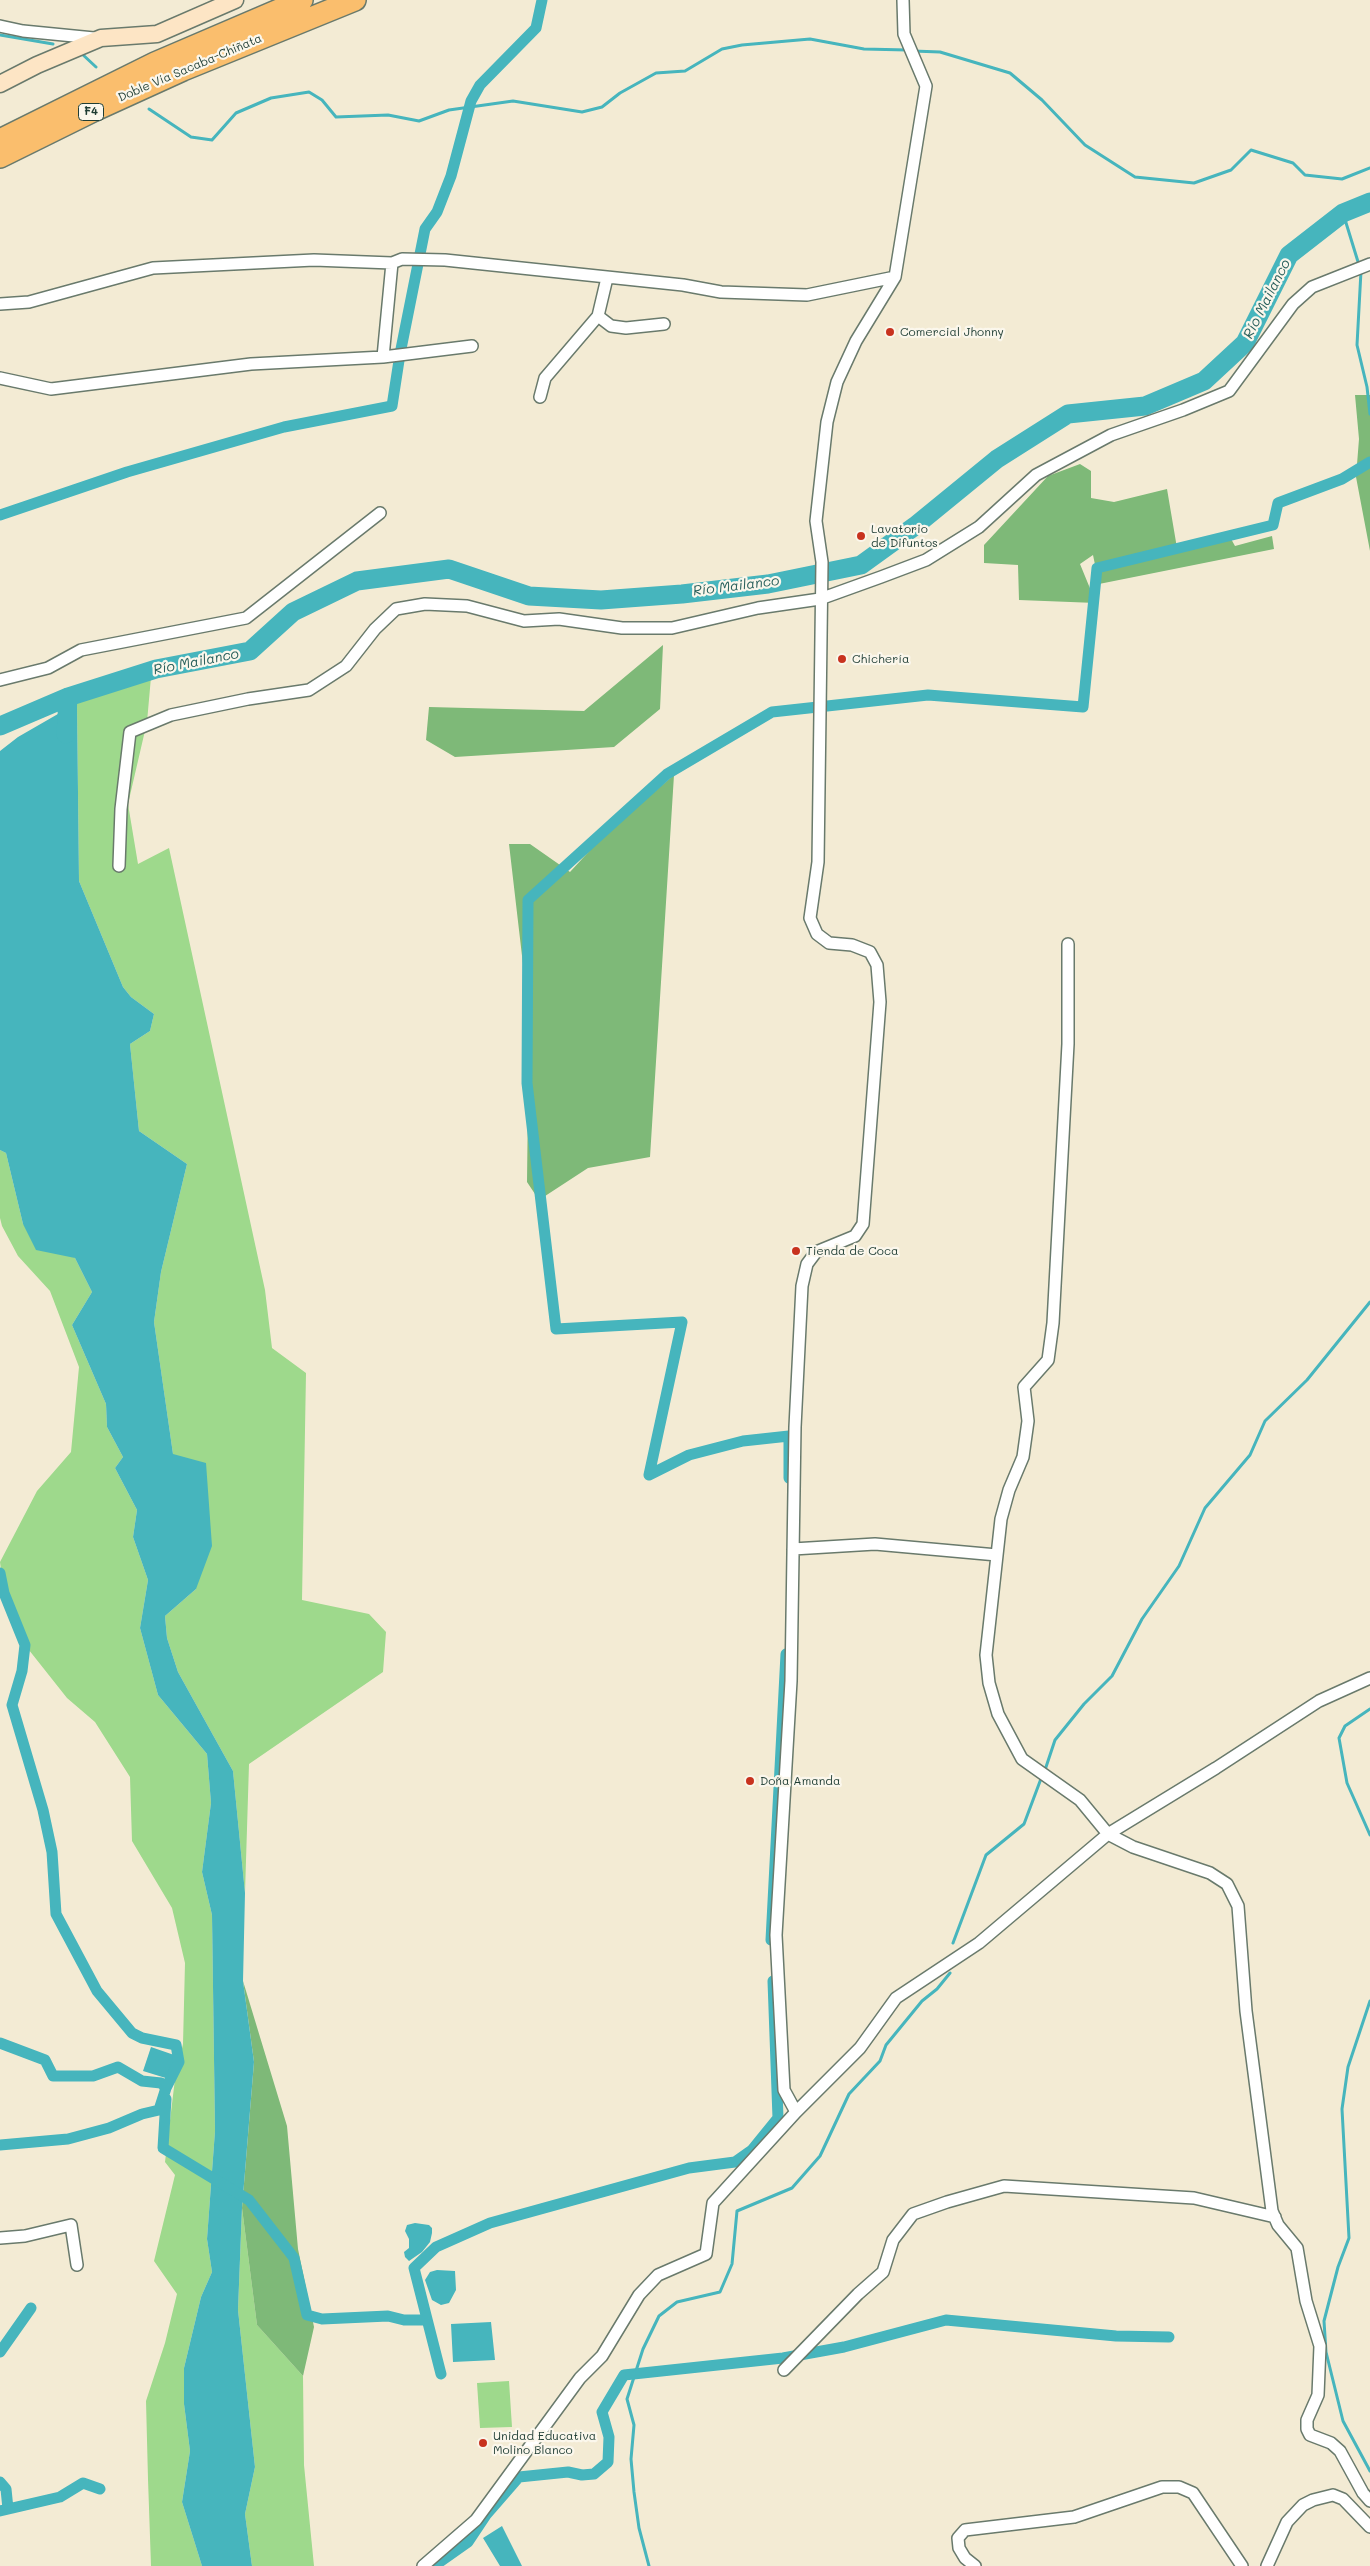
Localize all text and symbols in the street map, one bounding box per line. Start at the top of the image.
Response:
street label: Doble Vía Sacaba-Chiñata [116,31,264,105]
road number: F4 [78,104,104,120]
water label: Río Mailanco [1240,256,1294,342]
place label: Comercial Jhonny [900,325,1004,339]
marker: Comercial Jhonny [884,326,896,338]
place label: Lavatorio de Difuntos [871,522,938,550]
marker: Lavatorio de Difuntos [855,530,867,542]
water label: Río Mailanco [692,572,780,600]
water label: Río Mailanco [152,645,240,679]
place label: Chichería [852,652,910,666]
marker: Chichería [836,653,848,665]
place label: Tienda de Coca [806,1244,898,1258]
marker: Tienda de Coca [790,1245,802,1257]
place label: Doña Amanda [760,1774,840,1788]
marker: Doña Amanda [744,1775,756,1787]
place label: Unidad Educativa Molino Blanco [493,2429,596,2457]
marker: Unidad Educativa Molino Blanco [477,2437,489,2449]

